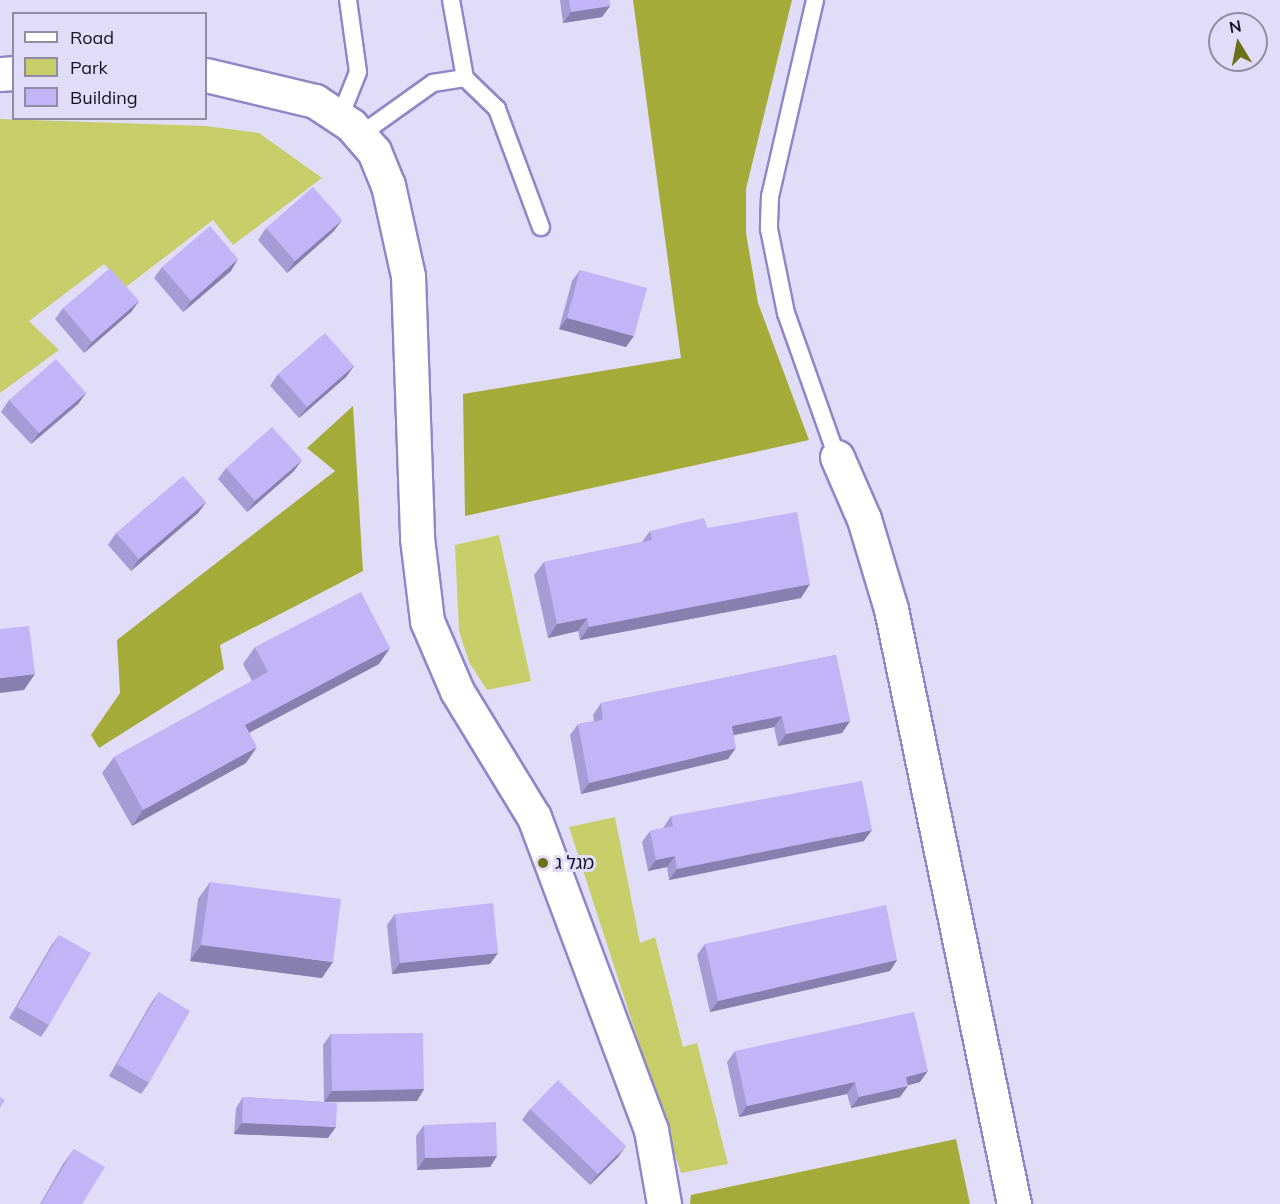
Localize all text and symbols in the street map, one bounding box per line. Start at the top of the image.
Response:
legend [12,12,207,120]
north arrow [1208,12,1268,72]
text: N [1228,15,1243,37]
text: Road [70,26,114,49]
text: Park [70,56,108,79]
text: Building [70,86,138,109]
place label: מגל ג [555,852,594,874]
marker: מגל ג [536,856,550,870]

